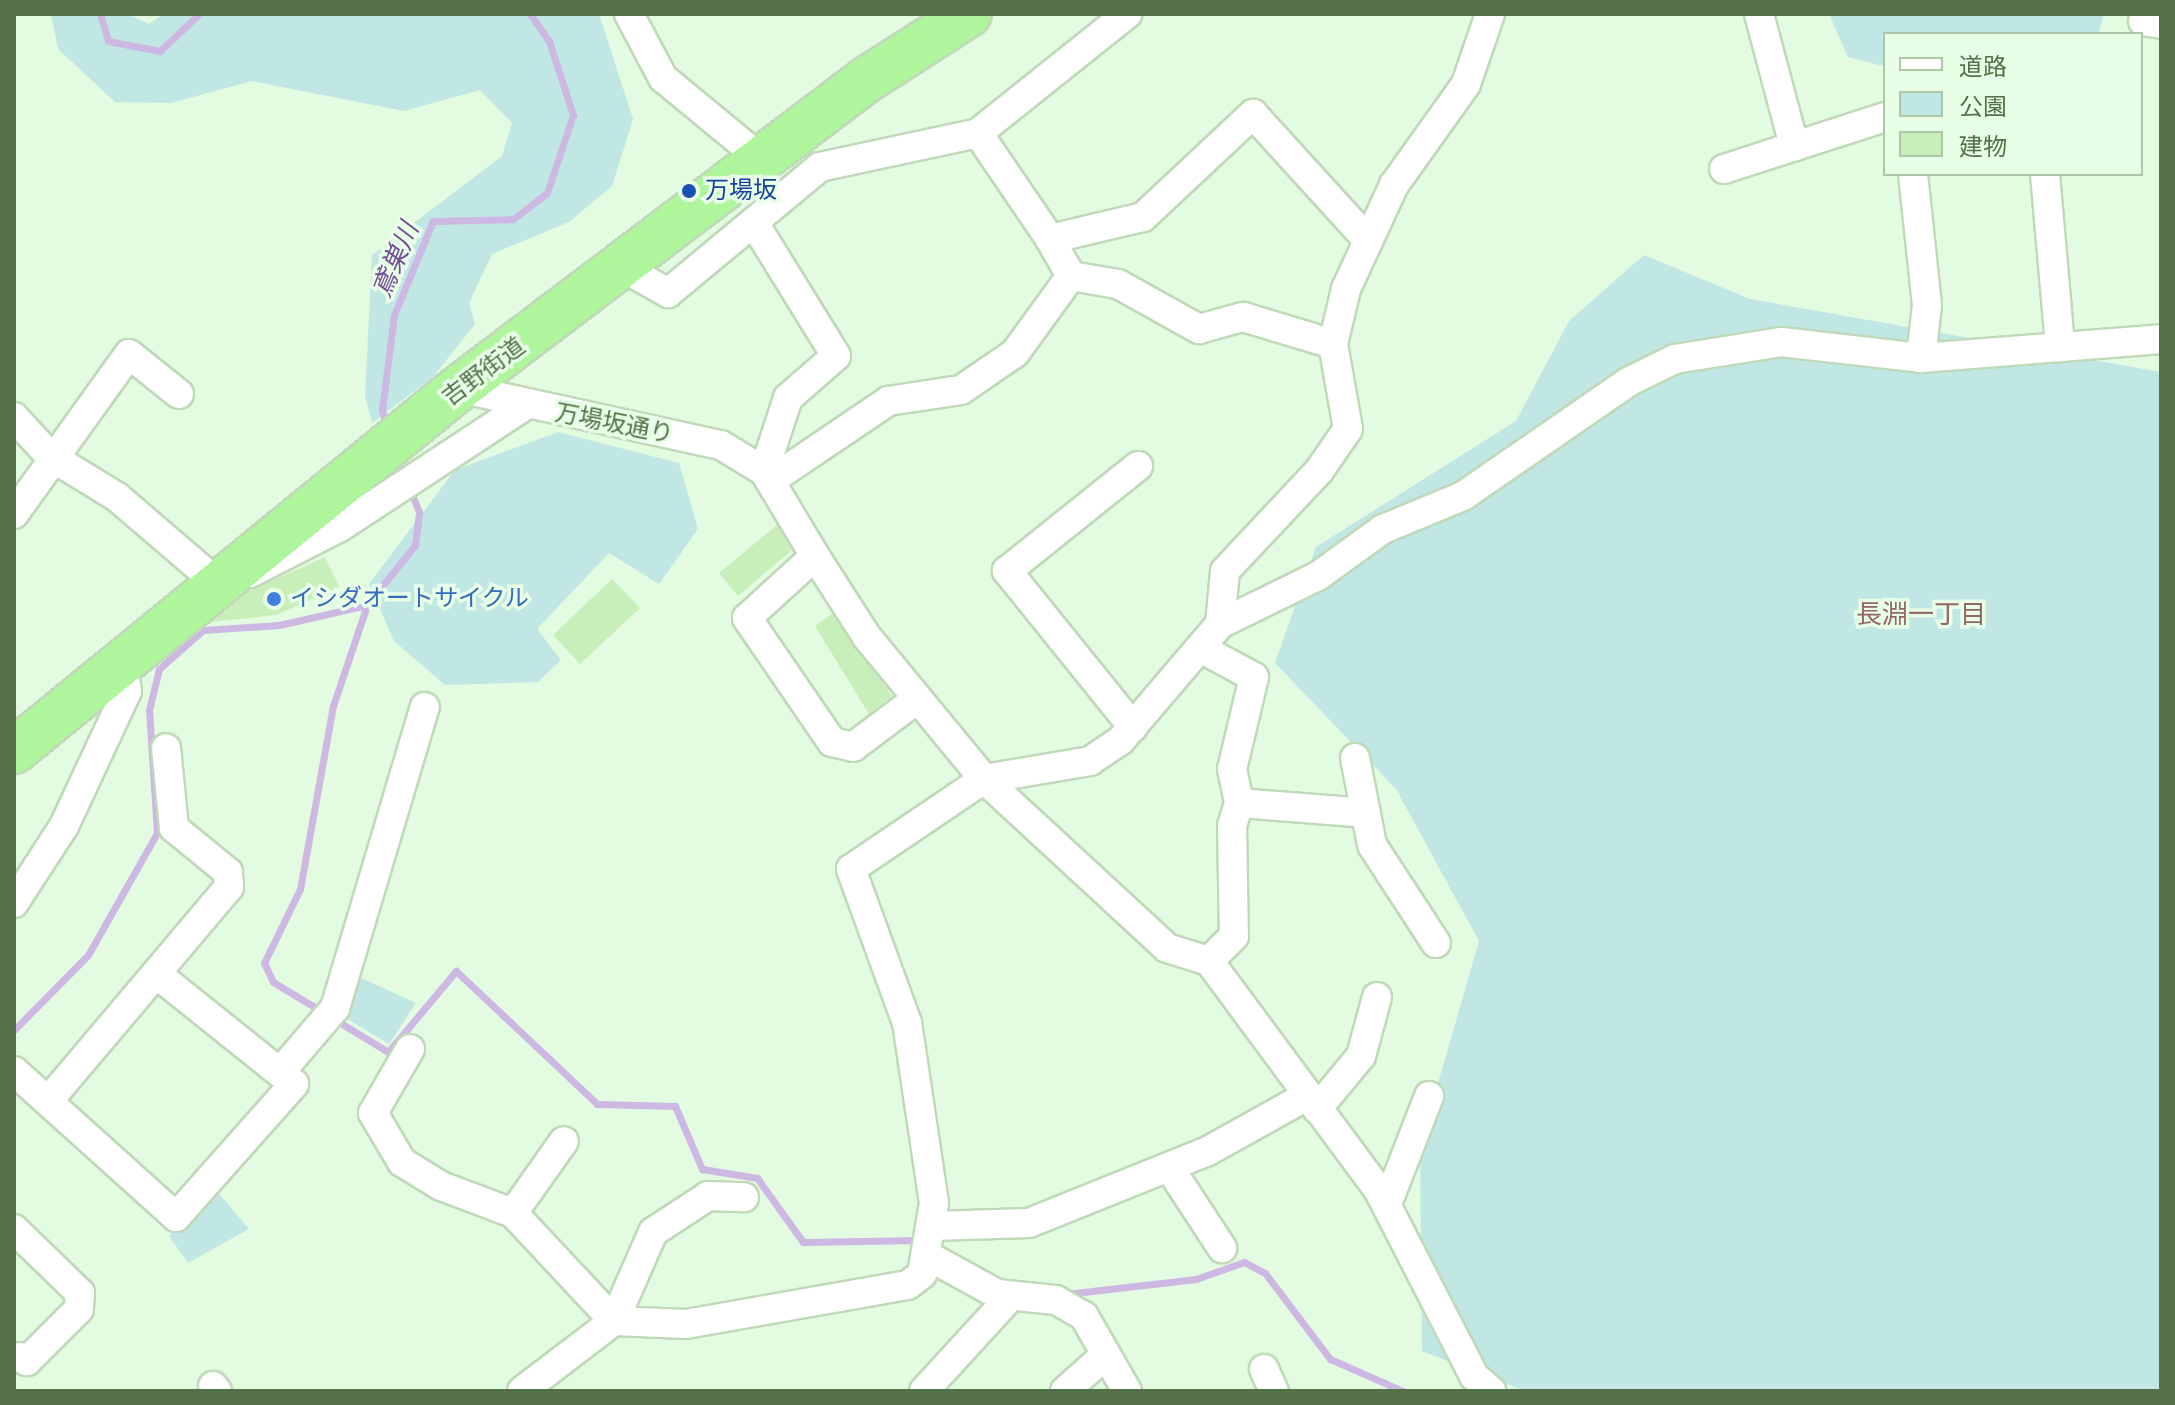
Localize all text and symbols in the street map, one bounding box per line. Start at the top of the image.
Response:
legend [1883,32,2143,176]
text: 道路 [1959,53,2007,81]
text: 公園 [1959,93,2007,121]
text: 建物 [1959,133,2007,161]
place label: 万場坂 [705,177,777,205]
marker: 万場坂 [680,182,698,200]
water label: 鳶巣川 [366,218,426,302]
street label: 吉野街道 [437,332,531,412]
street label: 万場坂通り [552,398,676,450]
place label: イシダオートサイクル [290,585,530,613]
marker: イシダオートサイクル [265,590,283,608]
district label: 長淵一丁目 [1856,599,1986,631]

